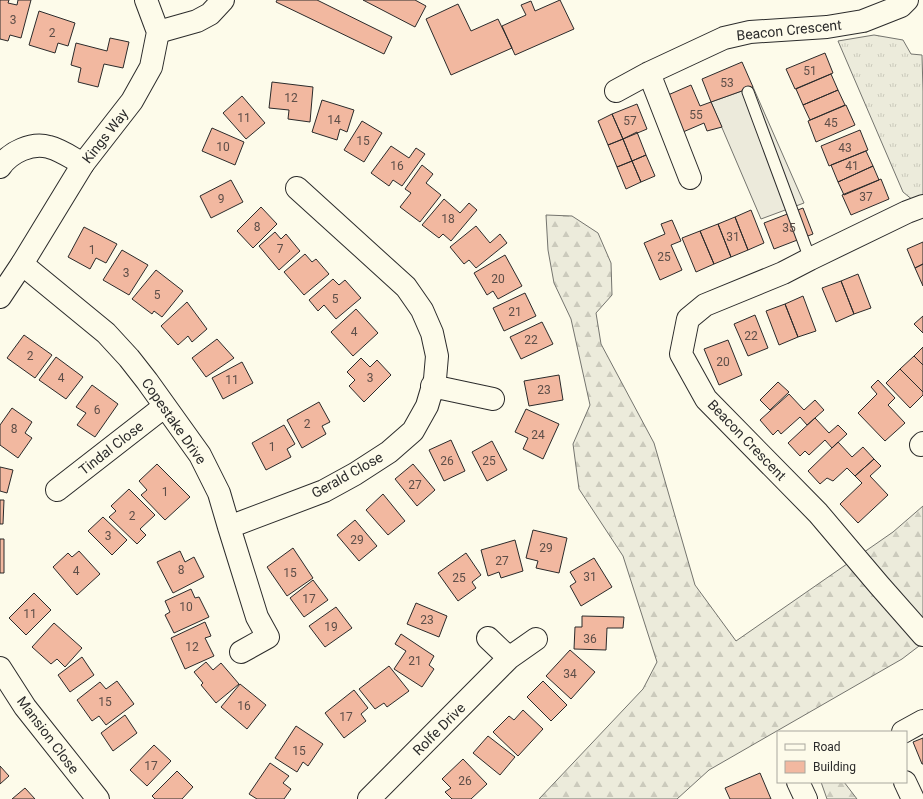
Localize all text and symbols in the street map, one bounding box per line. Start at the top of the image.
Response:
house number: 3 [10,13,16,27]
street label: Beacon Crescent [736,16,843,43]
house number: 2 [49,26,56,40]
house number: 51 [803,64,817,78]
house number: 53 [720,76,734,90]
house number: 12 [284,91,298,105]
street label: Kings Way [79,105,131,166]
house number: 55 [689,108,703,122]
house number: 11 [237,111,251,125]
house number: 14 [327,113,341,127]
house number: 57 [623,114,637,128]
house number: 45 [824,116,838,130]
house number: 15 [356,134,370,148]
house number: 10 [216,140,230,154]
house number: 43 [838,141,852,155]
house number: 16 [390,159,404,173]
house number: 41 [845,159,859,173]
house number: 37 [859,190,873,204]
house number: 9 [218,192,224,206]
house number: 18 [441,212,455,226]
house number: 8 [254,220,261,234]
house number: 35 [782,221,796,235]
house number: 31 [726,230,740,244]
house number: 7 [277,242,284,256]
house number: 1 [89,243,95,257]
house number: 25 [657,250,671,264]
house number: 3 [123,266,129,280]
house number: 20 [491,272,505,286]
house number: 5 [154,288,161,302]
house number: 5 [332,292,339,306]
house number: 21 [508,305,522,319]
house number: 4 [351,325,358,339]
house number: 22 [744,329,758,343]
house number: 22 [524,333,538,347]
house number: 2 [27,349,34,363]
house number: 20 [716,355,730,369]
house number: 4 [58,371,65,385]
house number: 3 [367,371,373,385]
house number: 11 [225,373,239,387]
street label: Copestake Drive [138,375,210,467]
house number: 23 [537,383,551,397]
street label: Beacon Crescent [705,396,790,484]
house number: 6 [94,403,101,417]
house number: 2 [304,417,311,431]
street label: Tindal Close [76,418,146,478]
house number: 8 [11,422,18,436]
house number: 24 [531,428,545,442]
house number: 1 [269,440,275,454]
street label: Gerald Close [309,449,385,501]
house number: 26 [440,454,454,468]
house number: 25 [482,454,496,468]
house number: 27 [408,478,422,492]
house number: 1 [162,485,168,499]
house number: 2 [129,509,136,523]
house number: 3 [105,529,111,543]
house number: 29 [350,533,364,547]
house number: 29 [539,541,553,555]
house number: 27 [495,554,509,568]
house number: 8 [178,563,185,577]
house number: 4 [73,564,80,578]
house number: 15 [283,566,297,580]
house number: 31 [583,570,597,584]
house number: 25 [452,571,466,585]
house number: 17 [302,592,316,606]
house number: 10 [179,600,193,614]
house number: 11 [23,607,37,621]
house number: 23 [420,613,434,627]
house number: 19 [324,620,338,634]
house number: 36 [583,632,597,646]
house number: 12 [185,640,199,654]
house number: 21 [408,654,422,668]
house number: 34 [563,667,577,681]
street label: Mansion Close [14,693,82,777]
house number: 15 [98,695,112,709]
house number: 16 [237,699,251,713]
street label: Rolfe Drive [410,700,468,758]
house number: 17 [339,710,353,724]
legend [777,731,907,783]
text: Road [813,740,841,754]
house number: 15 [292,744,306,758]
house number: 17 [144,759,158,773]
text: Building [813,760,856,774]
house number: 26 [458,774,472,788]

